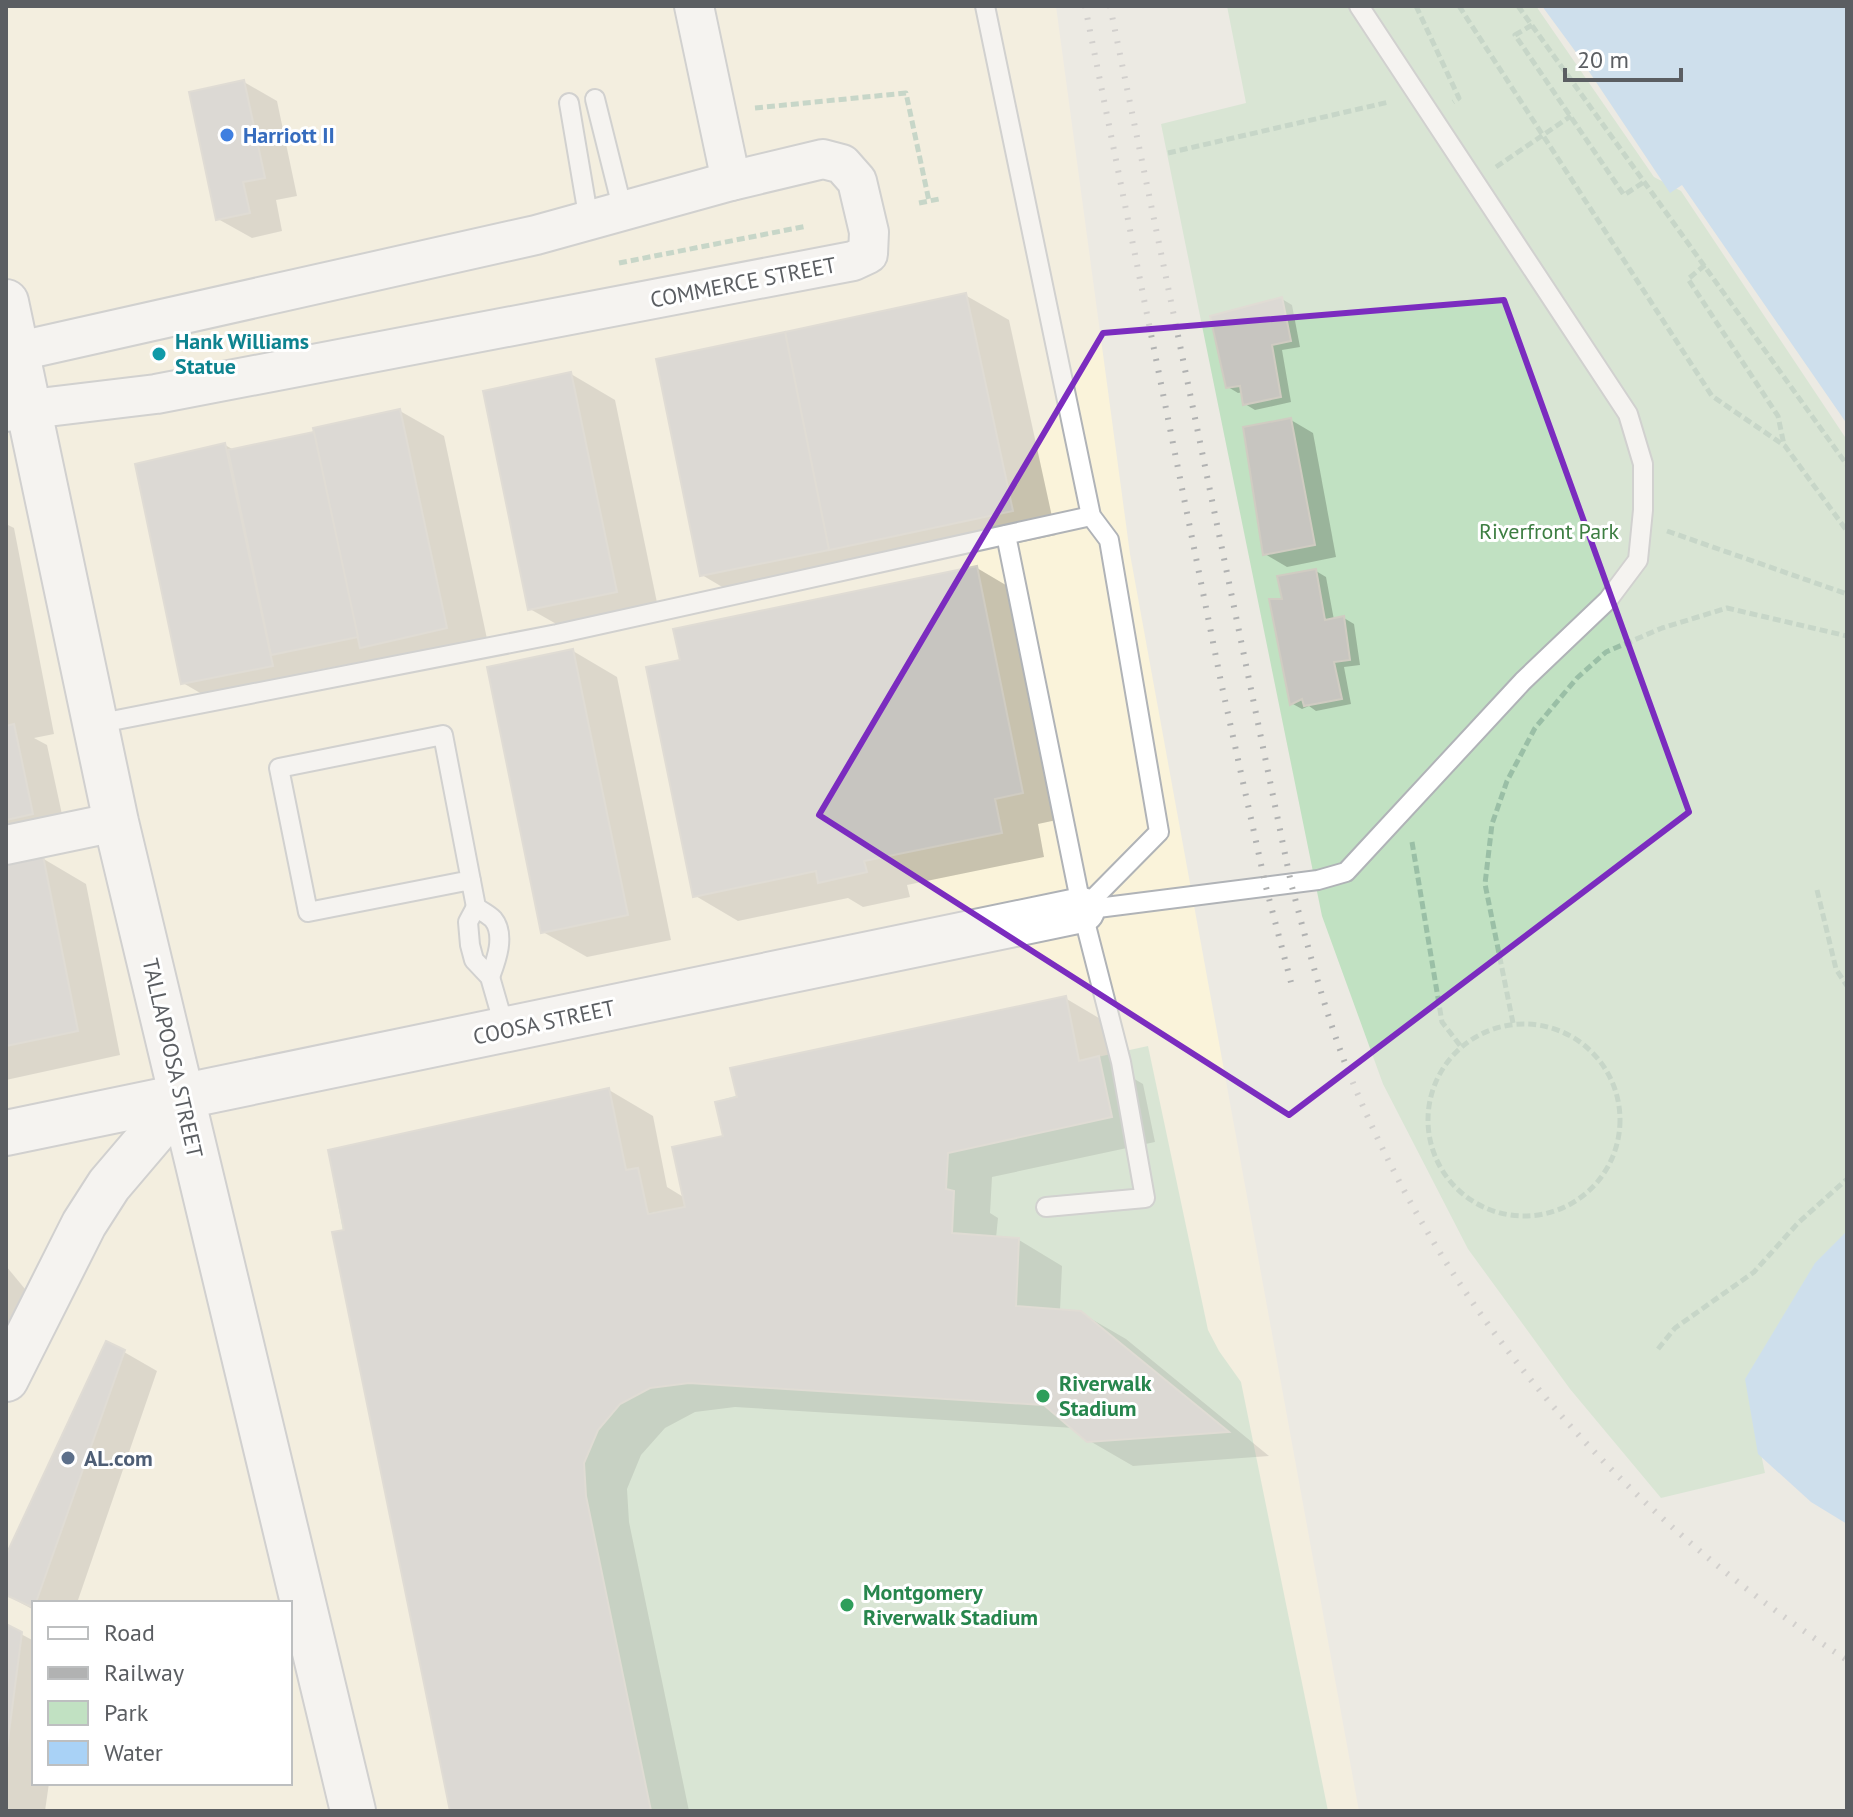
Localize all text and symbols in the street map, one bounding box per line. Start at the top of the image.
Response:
scale bar [1565,32,1681,82]
text: 20 m [1577,44,1629,75]
place label: Harriott II [243,121,335,149]
marker: Harriott II [218,126,236,144]
street label: COMMERCE STREET [648,250,838,314]
place label: Hank Williams Statue [175,327,309,380]
marker: Hank Williams Statue [150,345,168,363]
park label: Riverfront Park [1479,517,1620,545]
street label: TALLAPOOSA STREET [136,956,210,1160]
street label: COOSA STREET [470,993,618,1051]
place label: Riverwalk Stadium [1059,1369,1152,1422]
marker: Riverwalk Stadium [1034,1387,1052,1405]
place label: AL.com [84,1444,153,1472]
marker: AL.com [59,1449,77,1467]
place label: Montgomery Riverwalk Stadium [863,1578,1038,1631]
marker: Montgomery Riverwalk Stadium [838,1596,856,1614]
legend [32,1601,292,1785]
text: Road [104,1617,155,1648]
text: Railway [104,1657,184,1688]
text: Park [104,1697,149,1728]
text: Water [104,1737,163,1768]

